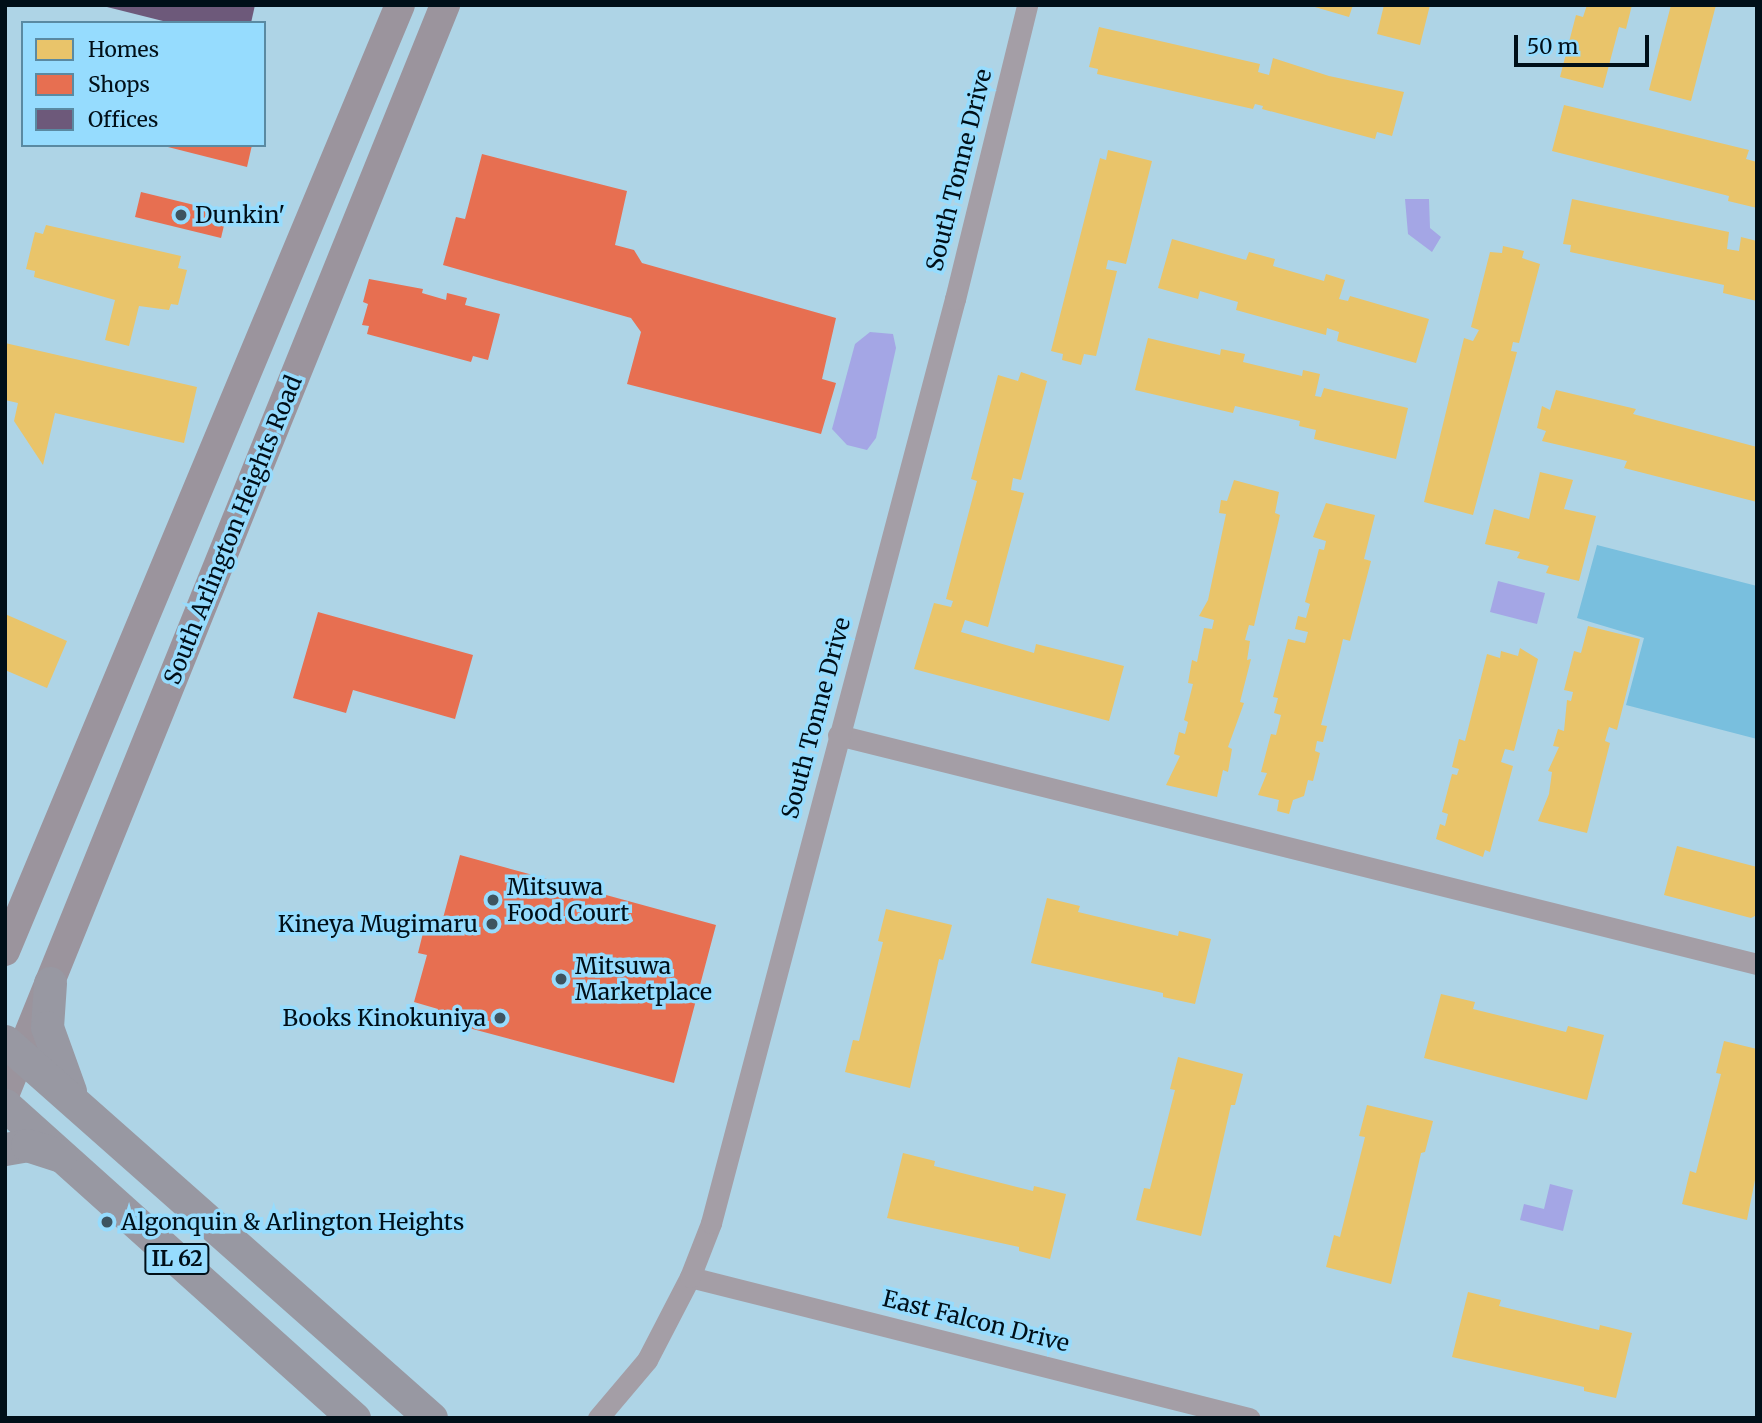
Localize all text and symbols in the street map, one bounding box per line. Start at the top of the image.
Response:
legend [21,21,266,147]
scale bar [1517,21,1652,65]
text: 50 m [1527,33,1578,60]
text: Homes [88,36,159,63]
street label: South Tonne Drive [921,66,997,274]
text: Shops [88,71,150,98]
text: Offices [88,106,158,133]
place label: Dunkin' [195,201,285,229]
marker: Dunkin' [173,207,189,223]
street label: South Arlington Heights Road [158,372,308,688]
street label: South Tonne Drive [776,614,856,822]
place label: Mitsuwa Food Court [507,873,629,927]
marker: Mitsuwa Food Court [485,892,501,908]
place label: Kineya Mugimaru [278,910,478,938]
marker: Kineya Mugimaru [484,916,500,932]
place label: Mitsuwa Marketplace [575,952,712,1006]
marker: Mitsuwa Marketplace [553,971,569,987]
place label: Books Kinokuniya [282,1004,486,1032]
marker: Books Kinokuniya [492,1010,508,1026]
place label: Algonquin & Arlington Heights [121,1208,464,1236]
marker: Algonquin & Arlington Heights [99,1214,115,1230]
road number: IL 62 [144,1242,210,1276]
street label: East Falcon Drive [880,1284,1072,1358]

